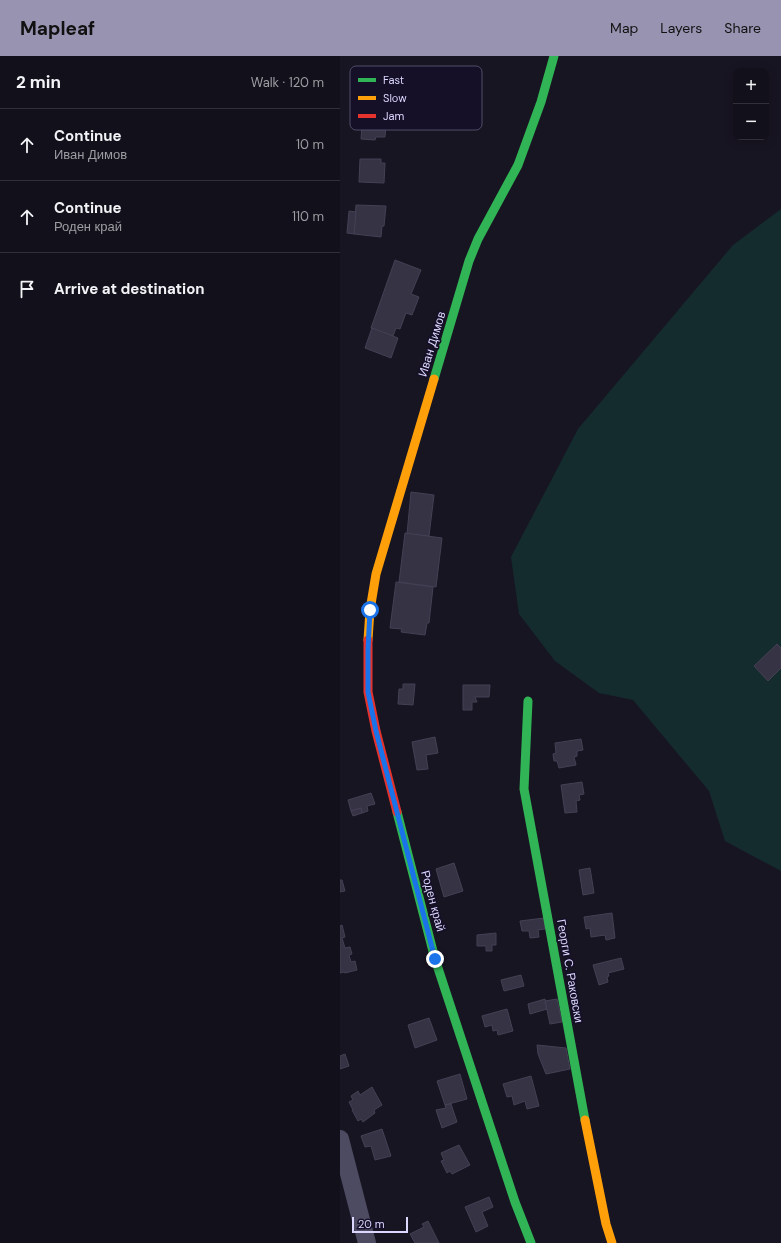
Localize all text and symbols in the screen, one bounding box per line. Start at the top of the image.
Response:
text: Mapleaf [20,16,95,41]
text: Map [610,19,638,37]
text: Layers [660,19,702,37]
text: Share [724,19,761,37]
legend [350,66,482,130]
map controls [733,68,769,140]
button: + [733,68,769,104]
text: 2 min [16,71,61,93]
text: Fast [383,73,404,87]
text: Walk · 120 m [251,74,324,91]
text: Slow [383,91,407,105]
button: − [733,104,769,140]
text: Jam [383,109,404,123]
text: Continue [54,126,122,146]
icon: ahead [16,134,38,156]
text: 10 m [296,136,324,153]
text: Иван Димов [54,146,127,163]
text: Continue [54,198,122,218]
icon: ahead [16,206,38,228]
text: 110 m [292,208,324,225]
text: Роден край [54,218,122,235]
icon: arrive [16,278,38,300]
text: Arrive at destination [54,279,205,299]
street label: Иван Димов [414,309,450,379]
route start [361,601,379,619]
street label: Роден край [417,869,449,933]
street label: Георги С. Раковски [553,918,587,1024]
route end [426,950,444,968]
scale bar [352,1215,408,1234]
text: 20 m [358,1217,384,1231]

